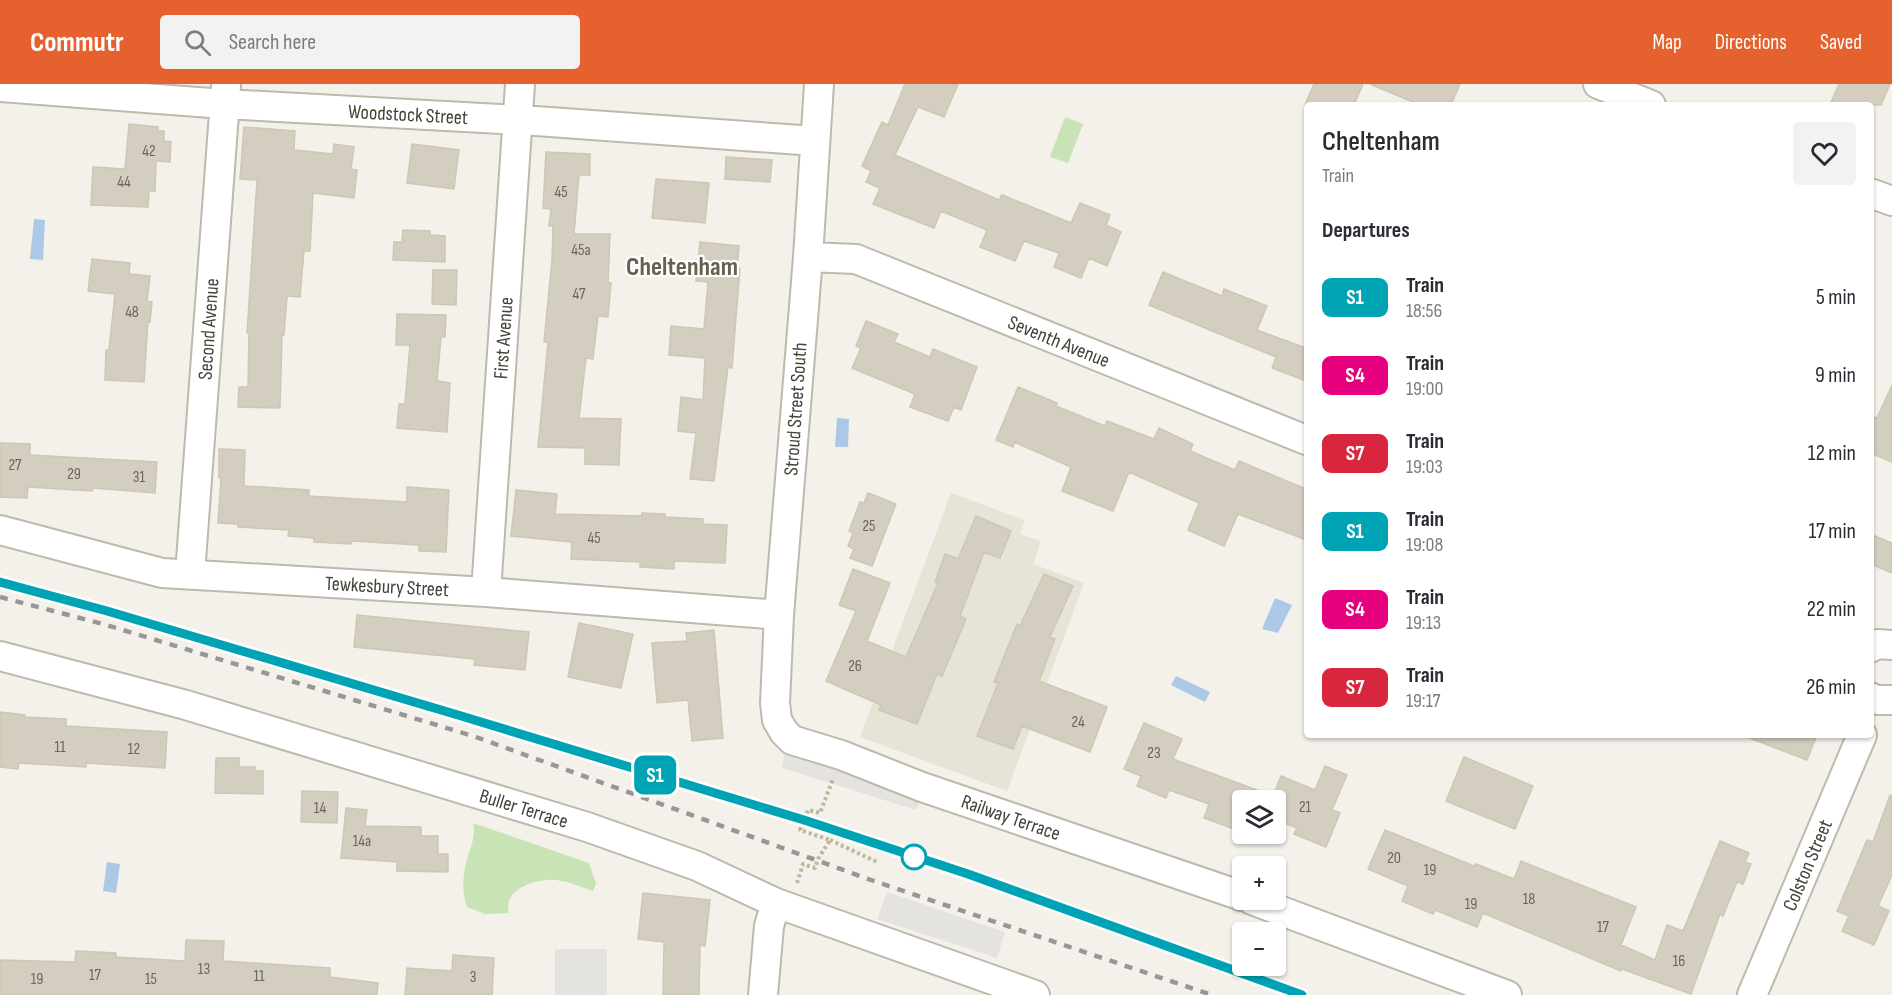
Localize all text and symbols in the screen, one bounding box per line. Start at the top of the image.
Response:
search box [160,15,580,69]
text: Commutr [30,26,124,59]
icon: search [181,26,214,59]
text: Search here [229,29,316,56]
text: Map [1652,30,1682,55]
text: Directions [1715,30,1787,55]
text: Saved [1820,30,1862,55]
street label: Woodstock Street [347,100,469,130]
button: heart [1793,122,1856,185]
text: Cheltenham [1322,125,1440,158]
house number: 42 [142,142,156,161]
text: Train [1322,164,1354,188]
house number: 44 [117,173,131,192]
house number: 45 [554,183,568,202]
text: Departures [1322,217,1410,244]
house number: 45a [571,241,591,260]
district label: Cheltenham [626,252,738,283]
text: Train [1406,272,1444,299]
street label: Second Avenue [193,277,225,381]
text: 5 min [1816,284,1856,311]
house number: 47 [573,285,586,304]
text: S1 [1346,285,1364,310]
street label: First Avenue [489,296,519,380]
text: 18:56 [1406,299,1442,323]
house number: 48 [125,303,139,322]
street label: Seventh Avenue [1004,311,1113,373]
street label: Stroud Street South [779,342,813,477]
text: Train [1406,350,1444,377]
text: 9 min [1815,362,1856,389]
text: S4 [1345,363,1365,388]
text: 19:00 [1406,377,1443,401]
text: Train [1406,428,1444,455]
text: 12 min [1808,440,1856,467]
text: S7 [1346,441,1364,466]
text: 19:03 [1406,455,1443,479]
house number: 27 [8,456,22,475]
house number: 29 [67,465,81,484]
house number: 31 [133,468,146,487]
text: Train [1406,506,1444,533]
house number: 25 [862,517,876,536]
text: 17 min [1808,518,1856,545]
text: S1 [1346,519,1364,544]
house number: 45 [587,529,601,548]
text: 19:08 [1406,533,1443,557]
street label: Tewkesbury Street [324,572,450,602]
text: Train [1406,584,1444,611]
text: 22 min [1807,596,1856,623]
text: S4 [1345,597,1365,622]
text: 19:13 [1406,611,1441,635]
house number: 26 [848,657,862,676]
text: Train [1406,662,1444,689]
text: 26 min [1806,674,1856,701]
text: S7 [1346,675,1364,700]
text: 19:17 [1406,689,1441,713]
house number: 24 [1071,713,1085,732]
house number: 11 [54,738,66,757]
house number: 12 [128,740,140,759]
house number: 23 [1147,744,1161,763]
line badge: S1 [628,756,682,794]
text: S1 [646,763,664,788]
street label: Buller Terrace [477,784,571,834]
street label: Railway Terrace [958,790,1063,846]
map controls [1232,790,1286,976]
button: layers [1232,790,1286,844]
house number: 21 [1299,798,1312,817]
house number: 14 [314,799,326,818]
street label: Colston Street [1778,816,1838,915]
house number: 14a [353,832,371,851]
unlabelled marker [901,844,927,870]
house number: 20 [1387,849,1401,868]
button: + [1232,856,1286,910]
house number: 19 [1424,861,1436,880]
house number: 18 [1523,890,1535,909]
house number: 19 [1465,895,1477,914]
house number: 17 [1597,918,1610,937]
button: − [1232,922,1286,976]
house number: 16 [1673,952,1685,971]
house number: 13 [198,960,210,979]
house number: 17 [89,966,102,985]
house number: 11 [253,967,265,986]
house number: 3 [470,968,476,987]
house number: 19 [31,970,43,989]
house number: 15 [145,970,157,989]

